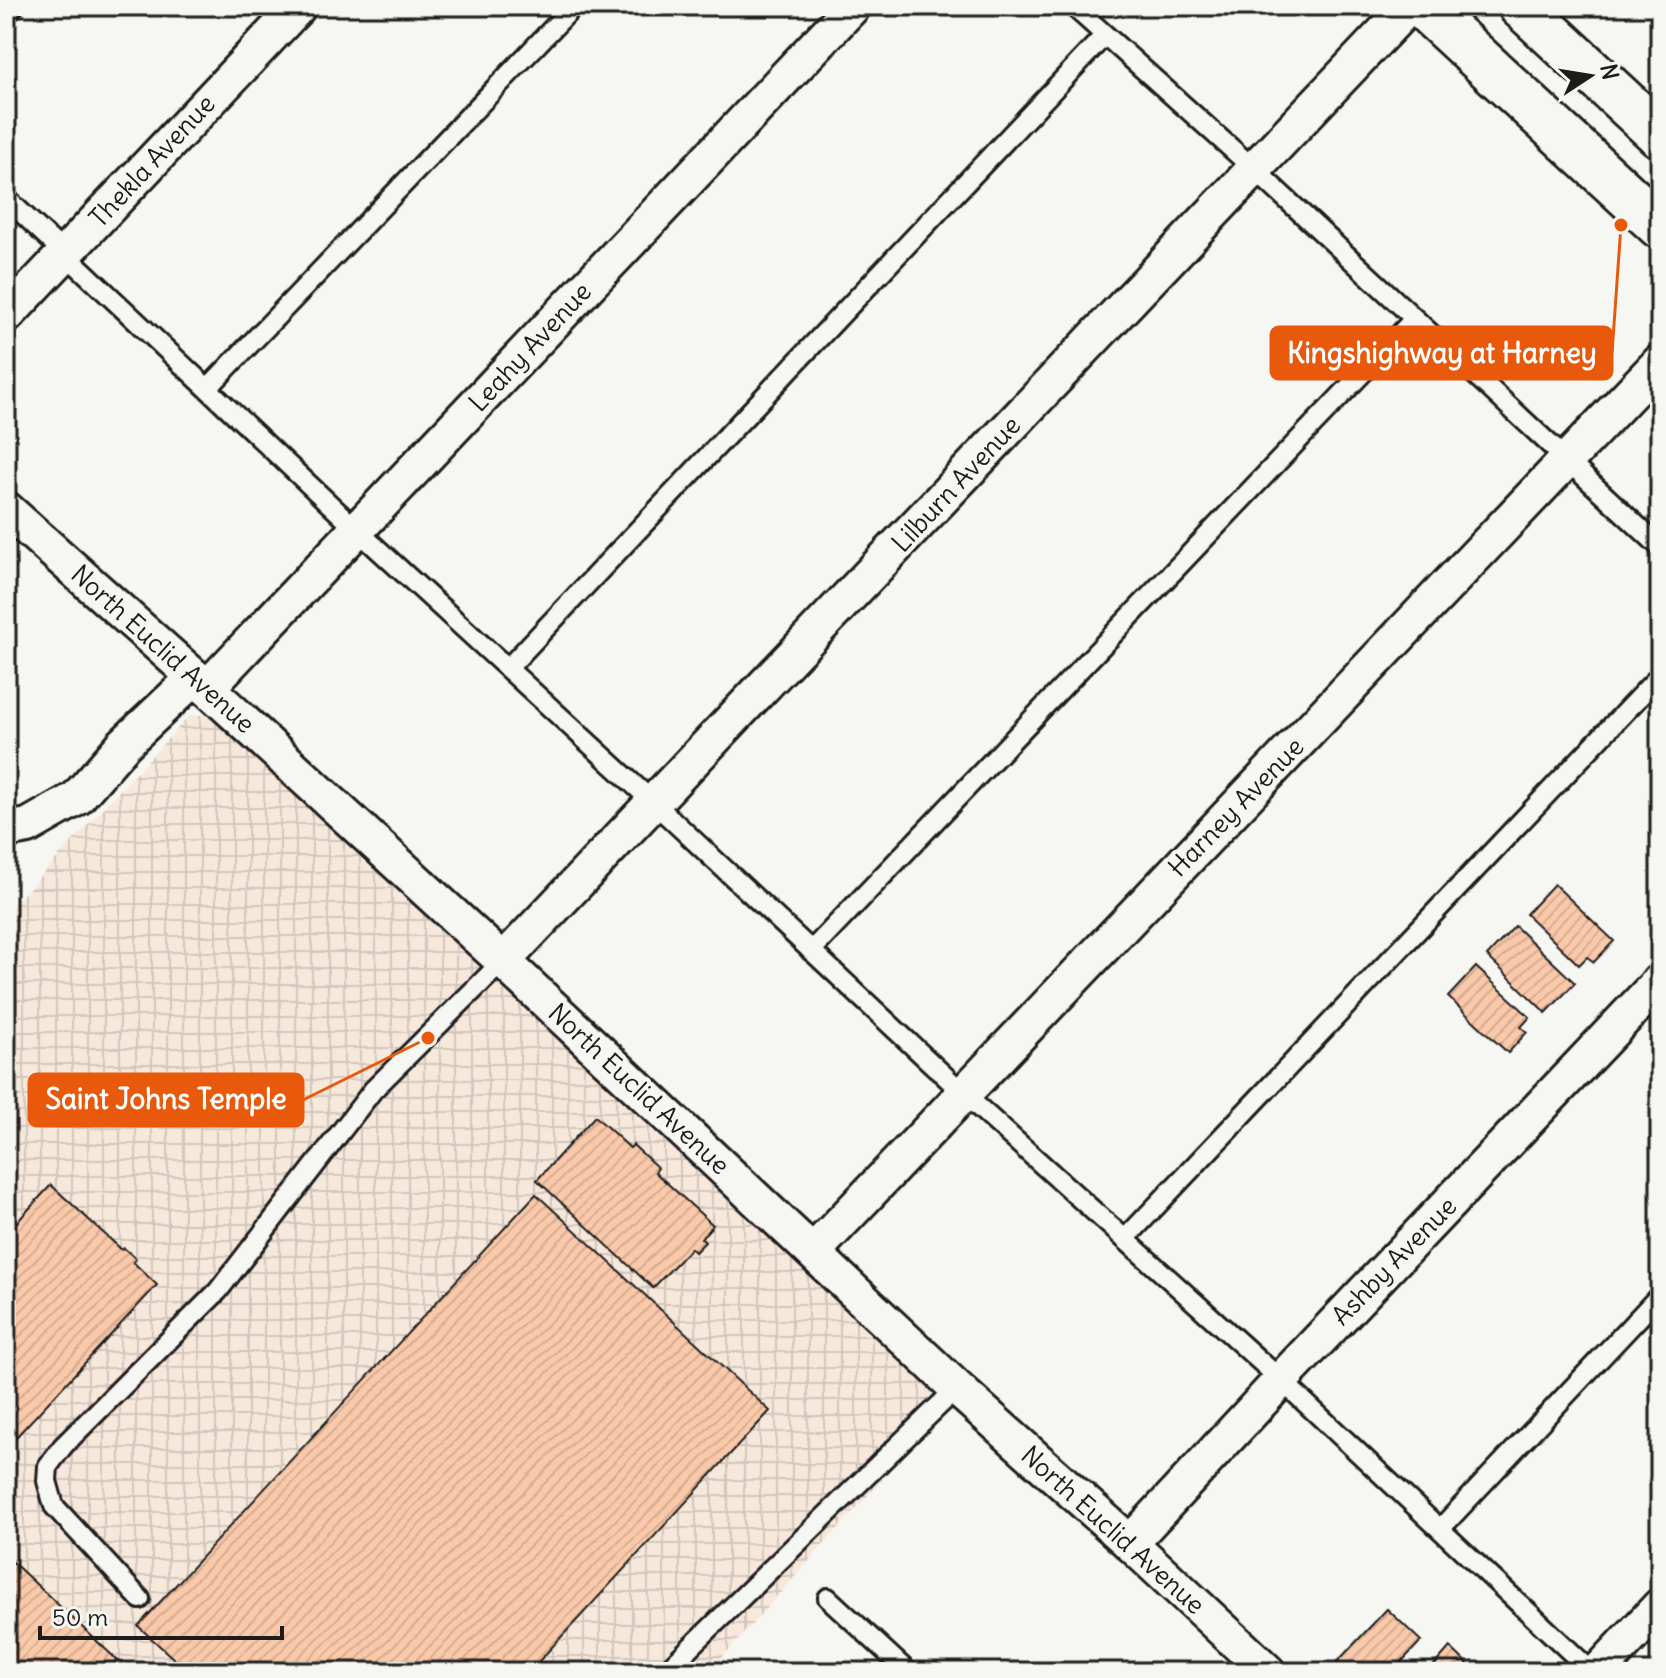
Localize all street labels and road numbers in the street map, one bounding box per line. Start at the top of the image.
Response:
street label: Thekla Avenue [82,87,222,234]
street label: Leahy Avenue [461,275,598,418]
street label: Lilburn Avenue [884,409,1027,559]
street label: North Euclid Avenue [64,557,262,740]
street label: Harney Avenue [1161,730,1310,883]
street label: North Euclid Avenue [542,996,737,1181]
street label: Ashby Avenue [1324,1189,1463,1332]
street label: North Euclid Avenue [1014,1438,1212,1621]

